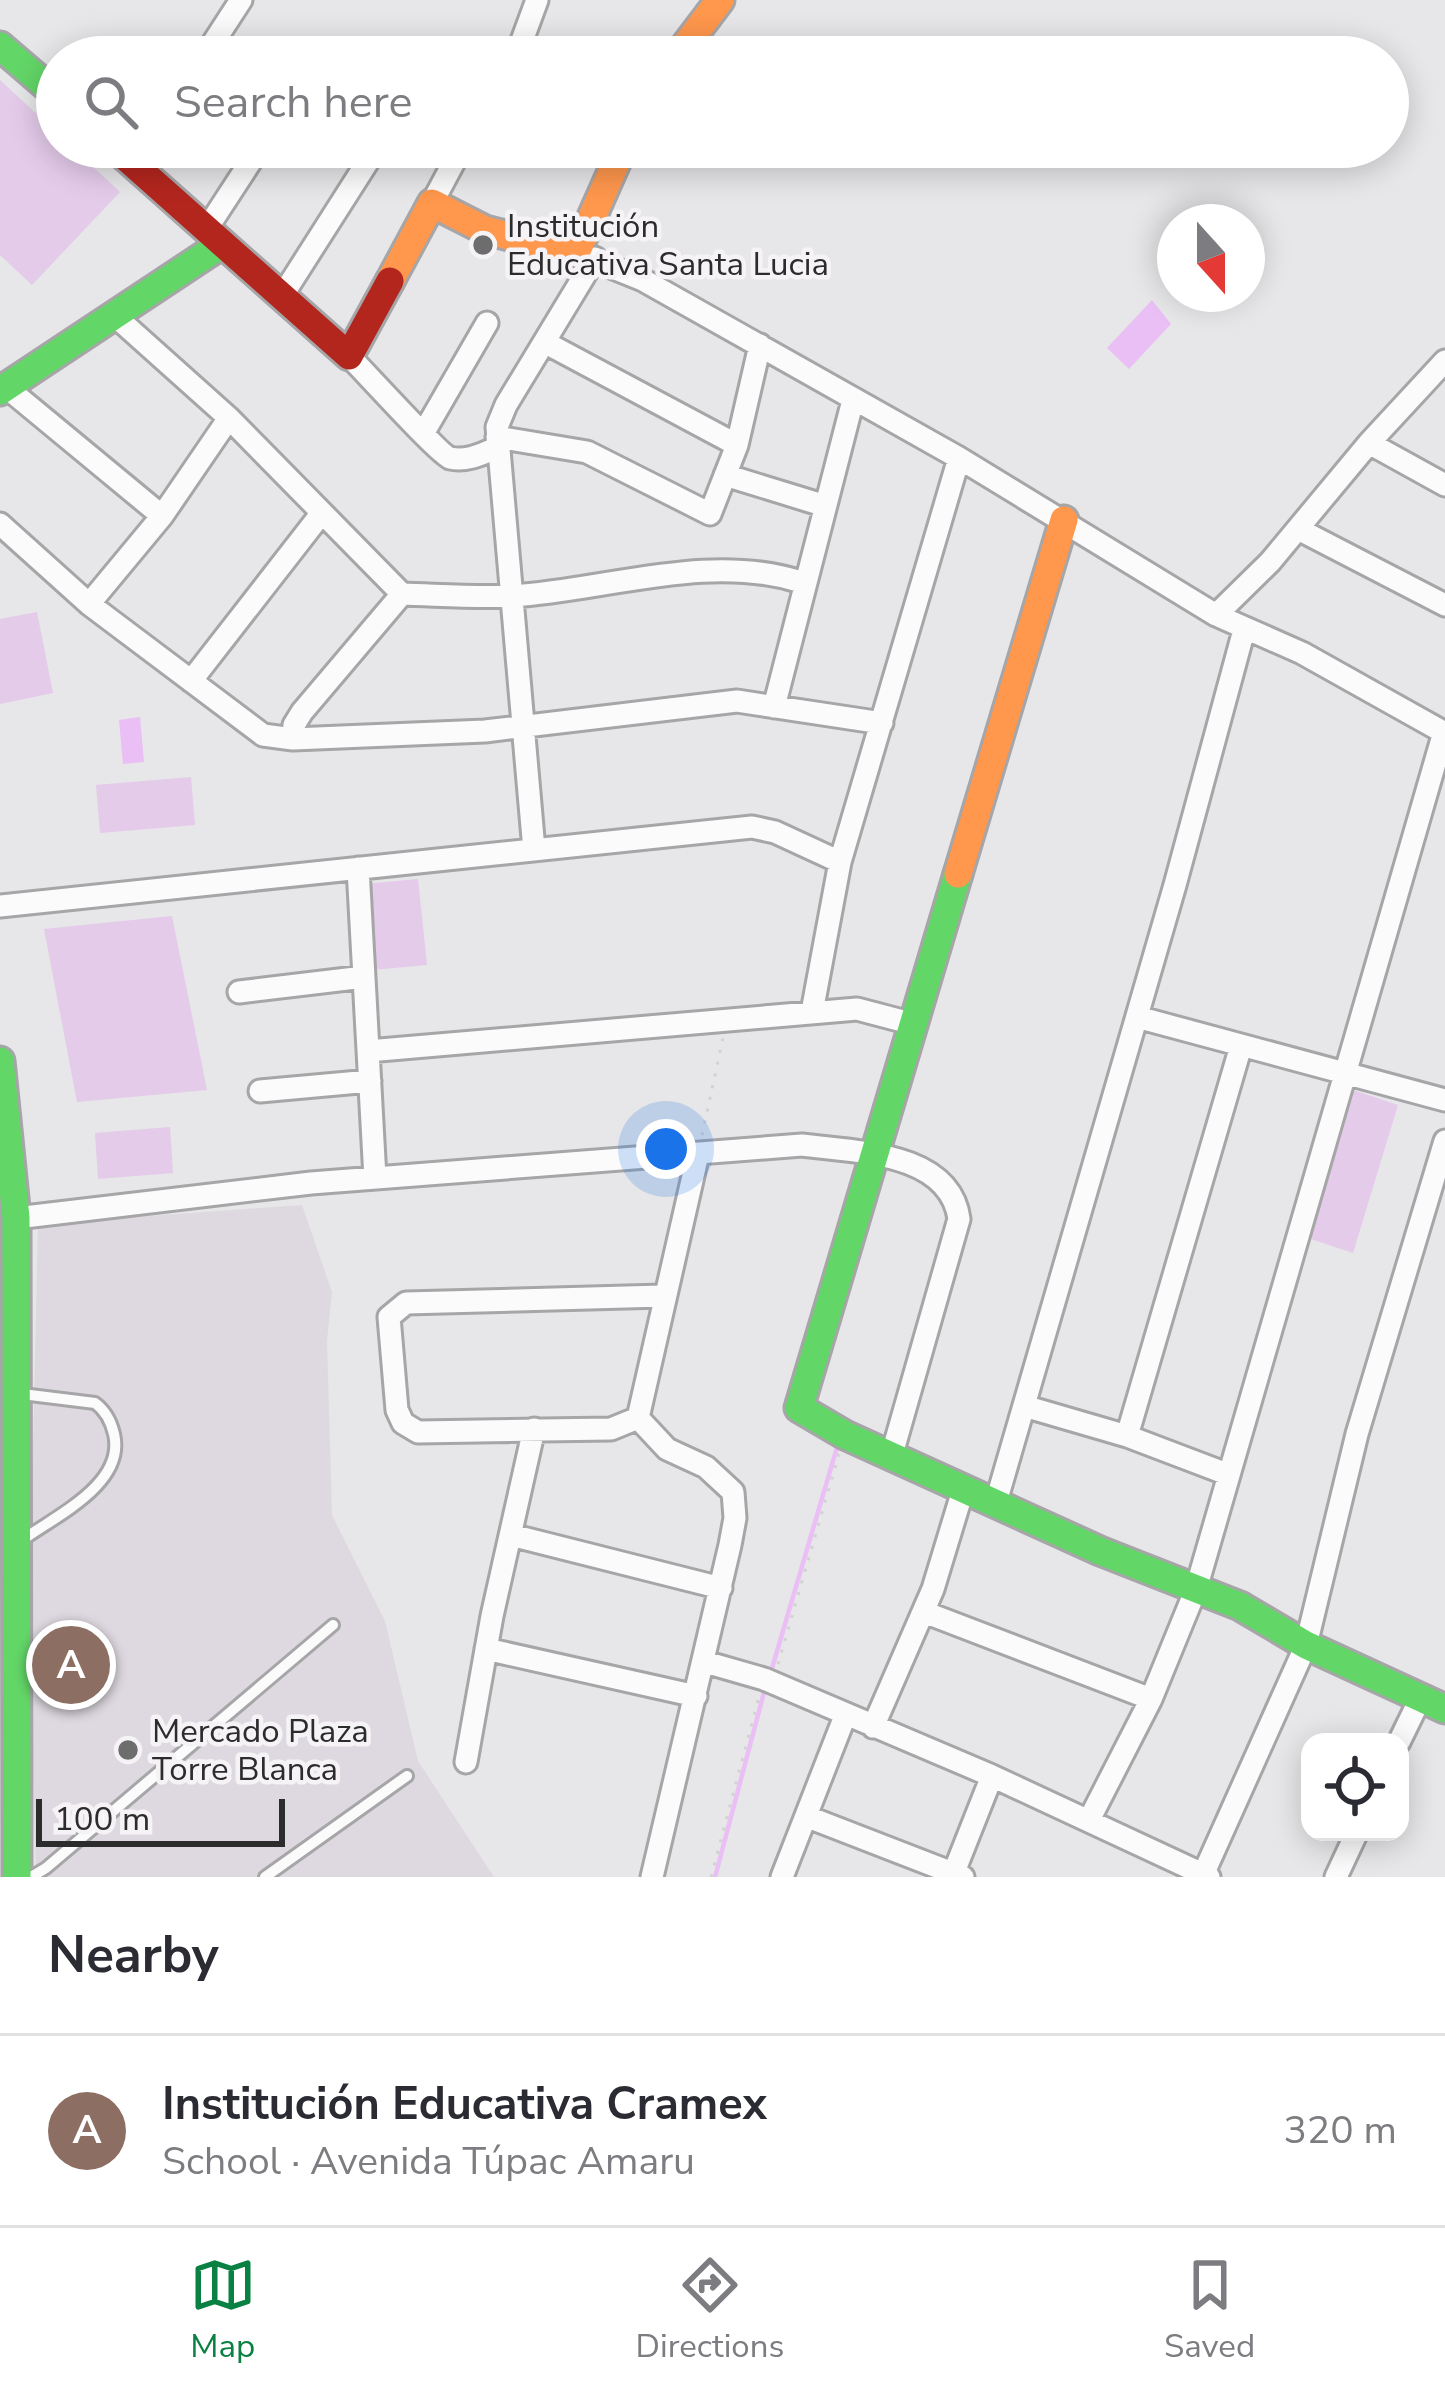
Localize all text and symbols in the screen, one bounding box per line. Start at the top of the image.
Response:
search box [36,36,1409,168]
icon: search [78,69,144,135]
text: Search here [174,72,413,133]
place label: Institución Educativa Santa Lucia [507,204,829,287]
north arrow [1157,204,1265,312]
marker: Institución Educativa Santa Lucia [470,232,496,258]
your location [636,1119,696,1179]
pin: A [32,1620,110,1710]
place label: Mercado Plaza Torre Blanca [152,1709,369,1792]
map controls [1301,1733,1409,1841]
button: locate [1301,1733,1409,1841]
marker: Mercado Plaza Torre Blanca [115,1737,141,1763]
scale bar [36,1793,285,1846]
text: 100 m [54,1797,150,1842]
text: Nearby [48,1920,219,1990]
text: Institución Educativa Cramex [162,2074,767,2135]
text: A [72,2104,102,2157]
text: 320 m [1283,2104,1397,2157]
text: School · Avenida Túpac Amaru [162,2135,695,2188]
tab: Map [190,2252,256,2369]
tab: Directions [636,2252,784,2369]
tab: Saved [1164,2252,1255,2369]

